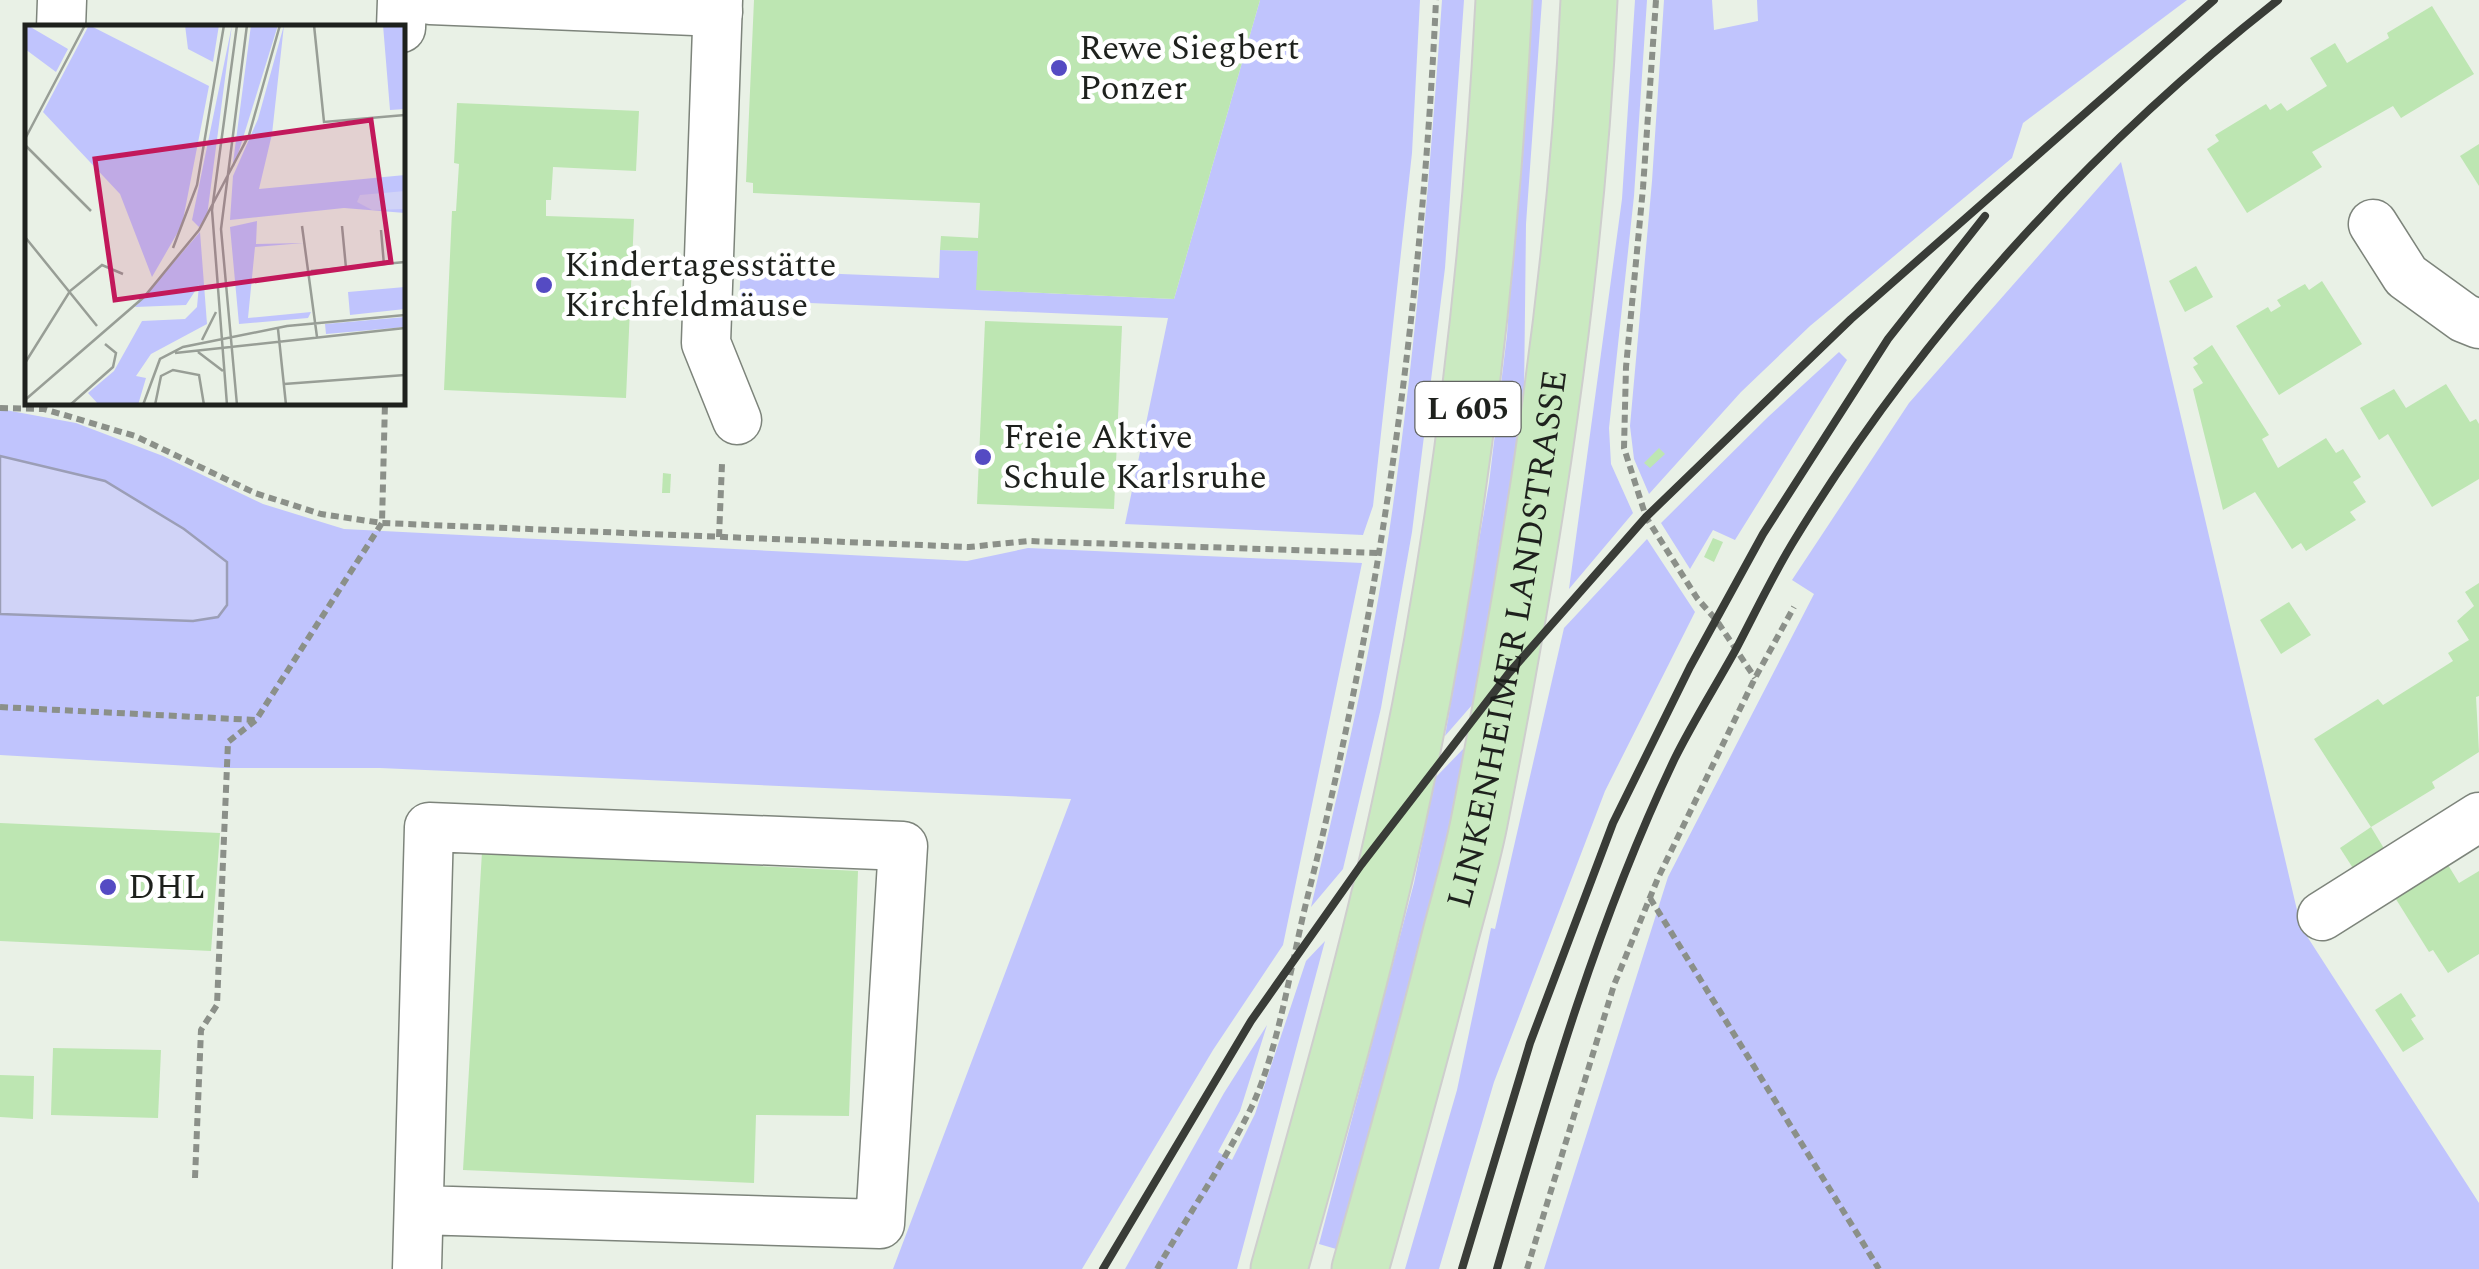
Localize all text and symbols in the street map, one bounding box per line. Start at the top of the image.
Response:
place label: Rewe Siegbert Ponzer [1079,22,1300,115]
inset map [25,25,405,405]
marker: Rewe Siegbert Ponzer [1048,57,1070,79]
place label: Kindertagesstätte Kirchfeldmäuse [564,239,836,332]
marker: Kindertagesstätte Kirchfeldmäuse [533,274,555,296]
street label: LINKENHEIMER LANDSTRASSE [1432,367,1582,914]
road number: L 605 [1416,382,1520,436]
place label: Freie Aktive Schule Karlsruhe [1003,411,1267,504]
marker: Freie Aktive Schule Karlsruhe [972,446,994,468]
place label: DHL [128,861,206,914]
marker: DHL [97,876,119,898]

